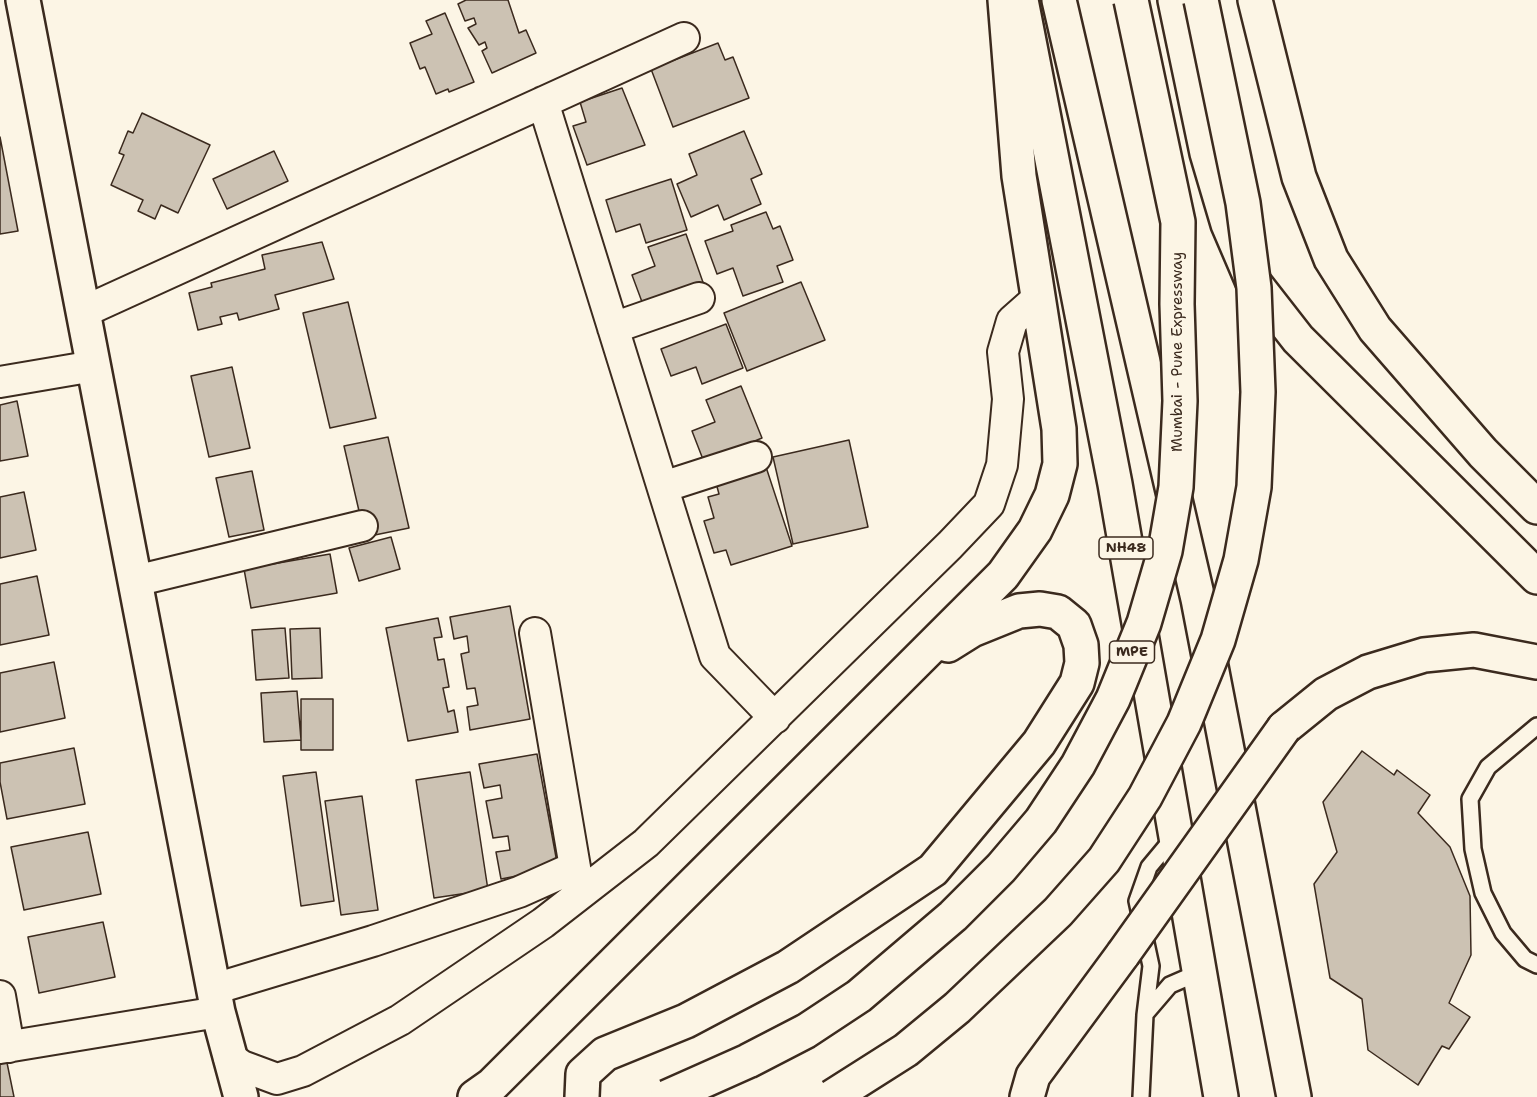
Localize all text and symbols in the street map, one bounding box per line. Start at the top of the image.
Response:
street label: Mumbai - Pune Expressway [1169,252,1187,452]
road number: NH48 [1099,537,1153,559]
road number: MPE [1110,641,1154,663]

